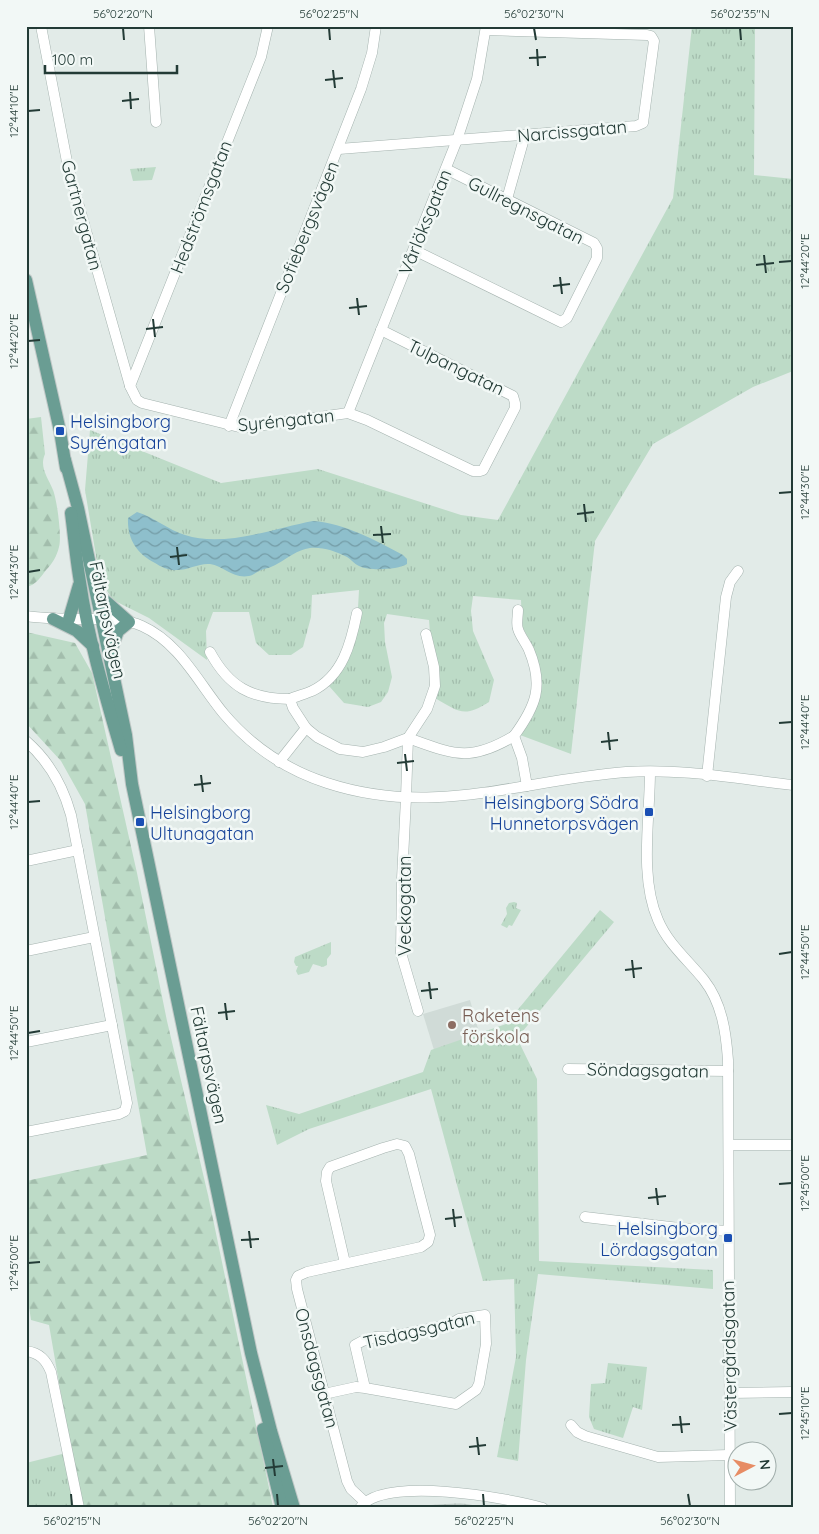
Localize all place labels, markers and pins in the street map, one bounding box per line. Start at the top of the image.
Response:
place label: Helsingborg Syréngatan [70,410,171,454]
marker: Helsingborg Syréngatan [54,425,66,437]
place label: Helsingborg Södra Hunnetorpsvägen [484,791,639,835]
place label: Helsingborg Ultunagatan [150,801,254,845]
marker: Helsingborg Södra Hunnetorpsvägen [643,806,655,818]
marker: Helsingborg Ultunagatan [134,816,146,828]
place label: Raketens förskola [462,1004,539,1048]
marker: Raketens förskola [446,1019,458,1031]
place label: Helsingborg Lördagsgatan [600,1217,718,1261]
marker: Helsingborg Lördagsgatan [722,1232,734,1244]

